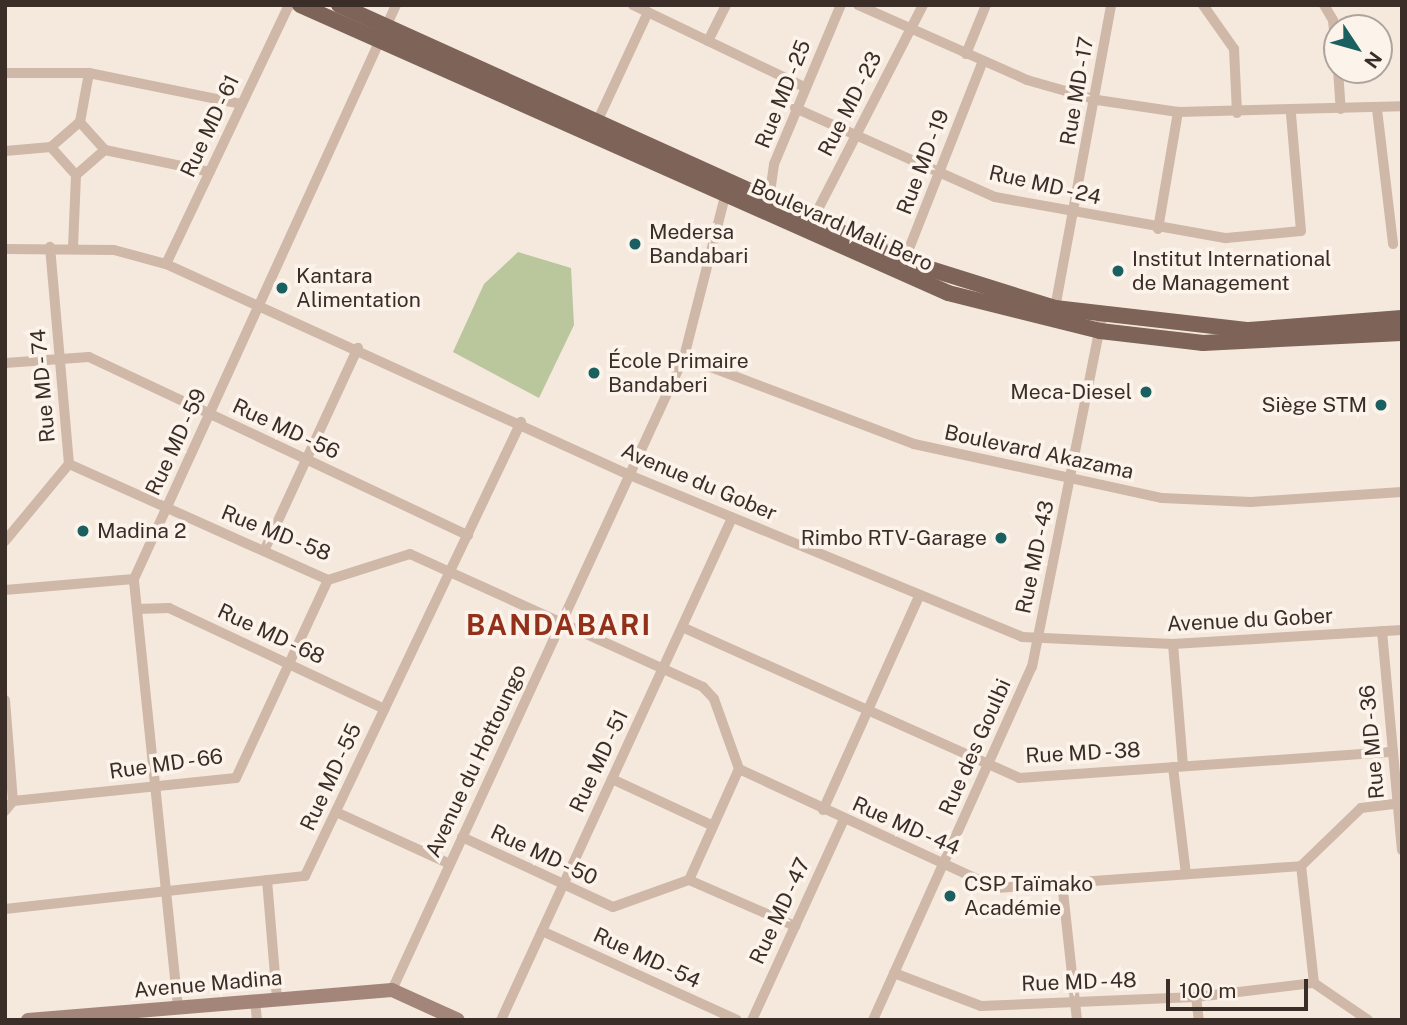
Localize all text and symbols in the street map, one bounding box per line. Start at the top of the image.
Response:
north arrow [1323,14,1393,84]
street label: Rue MD - 17 [1055,32,1099,150]
street label: Rue MD - 25 [749,33,817,155]
street label: Rue MD - 23 [811,45,889,163]
text: N [1360,48,1387,73]
street label: Rue MD - 61 [174,68,246,184]
street label: Rue MD - 19 [890,103,956,221]
street label: Rue MD - 24 [984,159,1106,211]
street label: Boulevard Mali Bero [747,174,937,276]
place label: Medersa Bandabari [649,219,748,269]
marker: Medersa Bandabari [627,236,643,252]
place label: Institut International de Management [1132,246,1331,296]
place label: Kantara Alimentation [296,263,421,313]
marker: Institut International de Management [1110,263,1126,279]
marker: Kantara Alimentation [274,280,290,296]
street label: Rue MD - 74 [25,325,61,447]
place label: École Primaire Bandaberi [608,348,749,398]
marker: École Primaire Bandaberi [586,365,602,381]
place label: Meca-Diesel [1010,379,1132,405]
street label: Rue MD - 59 [139,382,213,502]
marker: Meca-Diesel [1138,384,1154,400]
street label: Rue MD - 56 [226,392,346,466]
place label: Siège STM [1261,392,1367,418]
marker: Siège STM [1373,397,1389,413]
street label: Boulevard Akazama [942,420,1136,484]
street label: Avenue du Gober [617,438,781,526]
street label: Rue MD - 43 [1010,495,1060,619]
street label: Rue MD - 58 [215,499,337,567]
place label: Madina 2 [97,518,186,544]
marker: Madina 2 [75,523,91,539]
place label: Rimbo RTV-Garage [801,525,987,551]
marker: Rimbo RTV-Garage [993,530,1009,546]
street label: Rue MD - 68 [211,597,331,671]
street label: Avenue du Gober [1166,603,1334,637]
district label: BANDABARI [467,608,651,642]
street label: Avenue du Hottoungo [420,660,532,862]
street label: Rue des Goulbi [934,675,1016,819]
street label: Rue MD - 36 [1354,681,1390,803]
street label: Rue MD - 51 [563,703,635,819]
street label: Rue MD - 55 [294,717,368,837]
street label: Rue MD - 38 [1022,737,1144,769]
street label: Rue MD - 66 [105,743,227,785]
street label: Rue MD - 44 [846,790,966,862]
street label: Rue MD - 50 [484,818,604,892]
street label: Rue MD - 47 [743,851,817,971]
place label: CSP Taïmako Académie [964,871,1093,921]
marker: CSP Taïmako Académie [942,888,958,904]
street label: Rue MD - 54 [587,921,707,995]
street label: Avenue Madina [133,965,283,1003]
scale bar [1169,965,1311,1009]
street label: Rue MD - 48 [1018,967,1140,997]
text: 100 m [1179,978,1236,1003]

